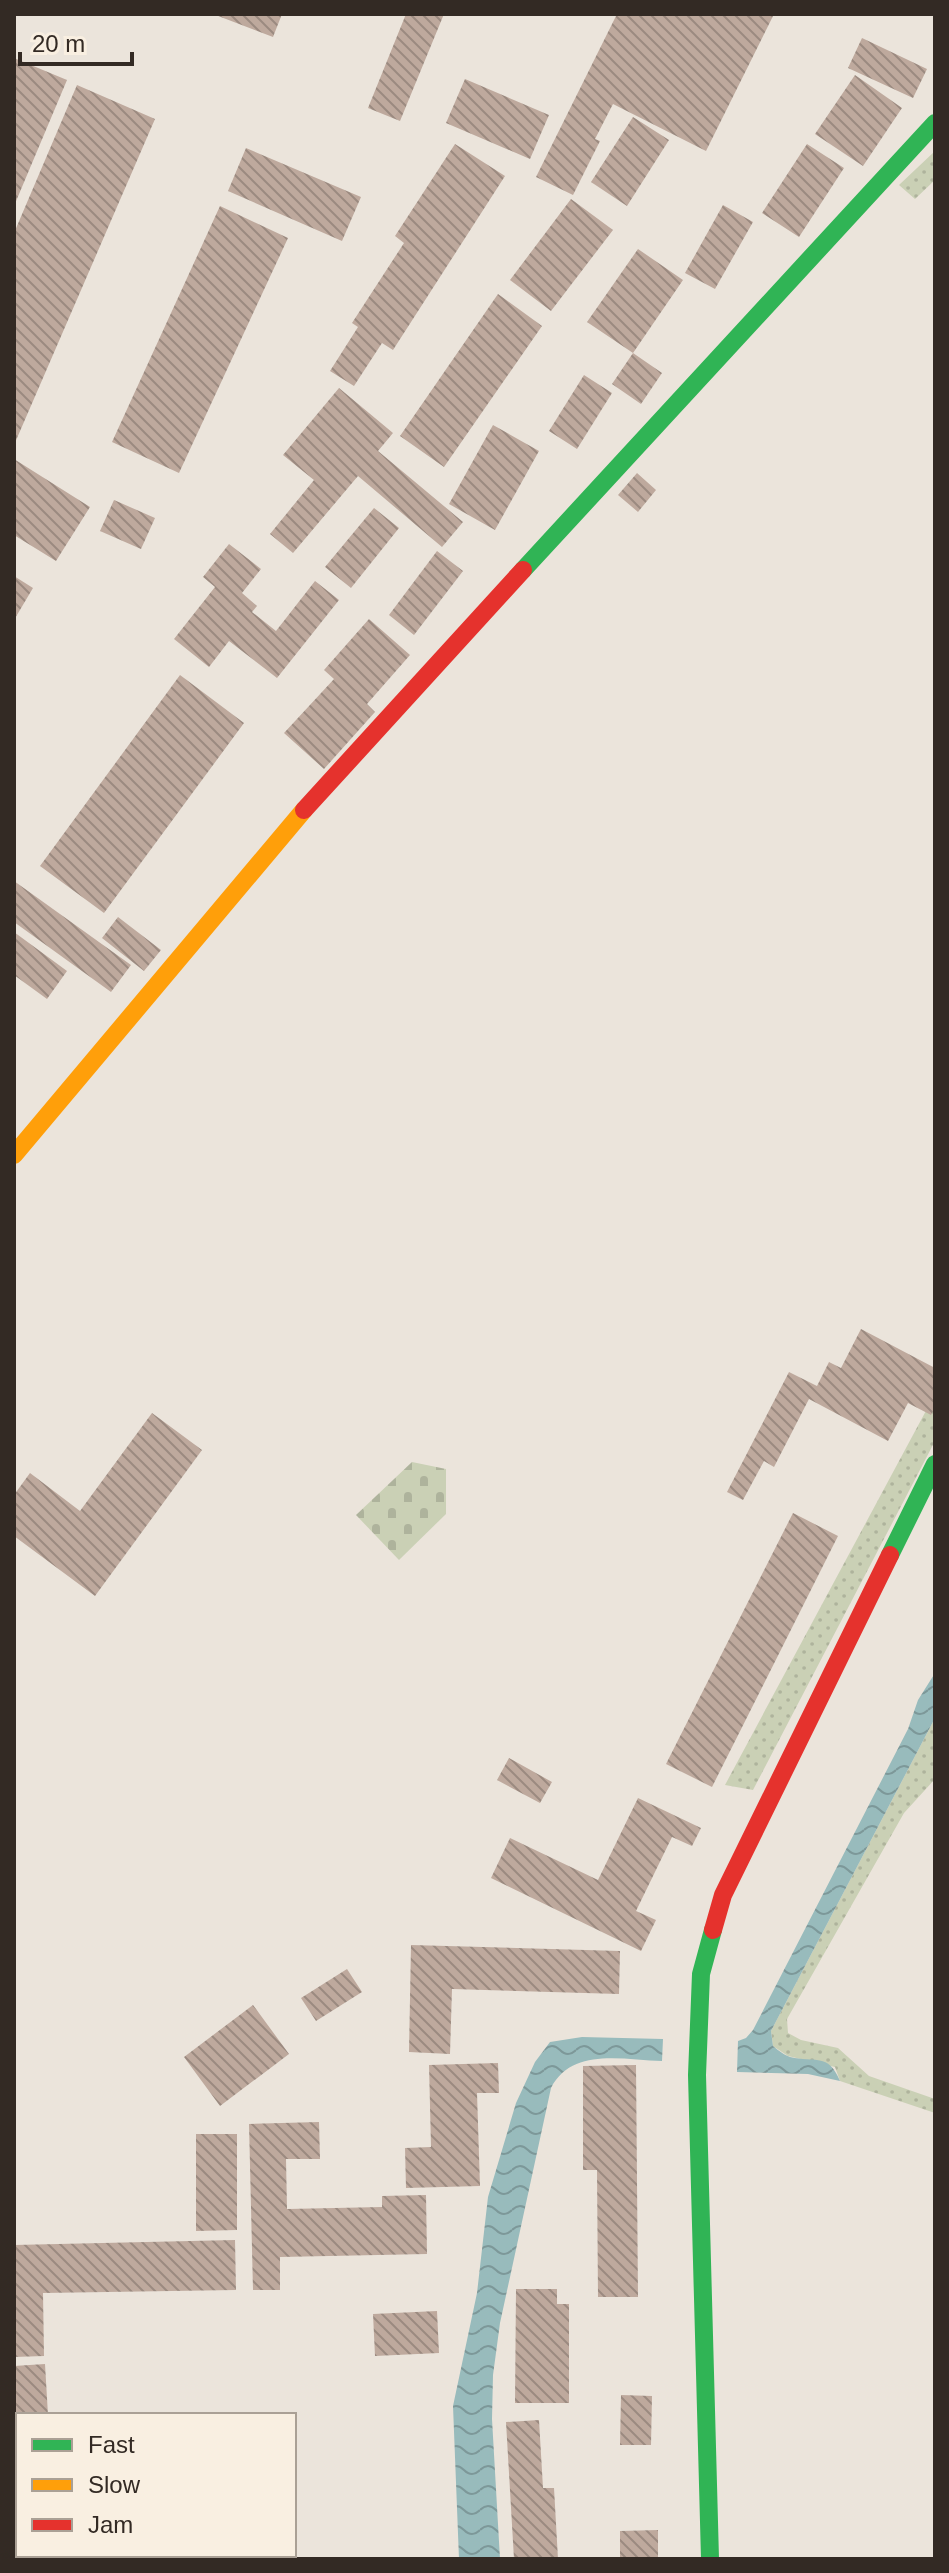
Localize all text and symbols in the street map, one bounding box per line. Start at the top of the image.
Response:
scale bar [20,16,132,66]
text: 20 m [32,30,85,57]
legend [16,2413,296,2557]
text: Fast [88,2431,135,2458]
text: Slow [88,2471,141,2498]
text: Jam [88,2511,133,2538]

